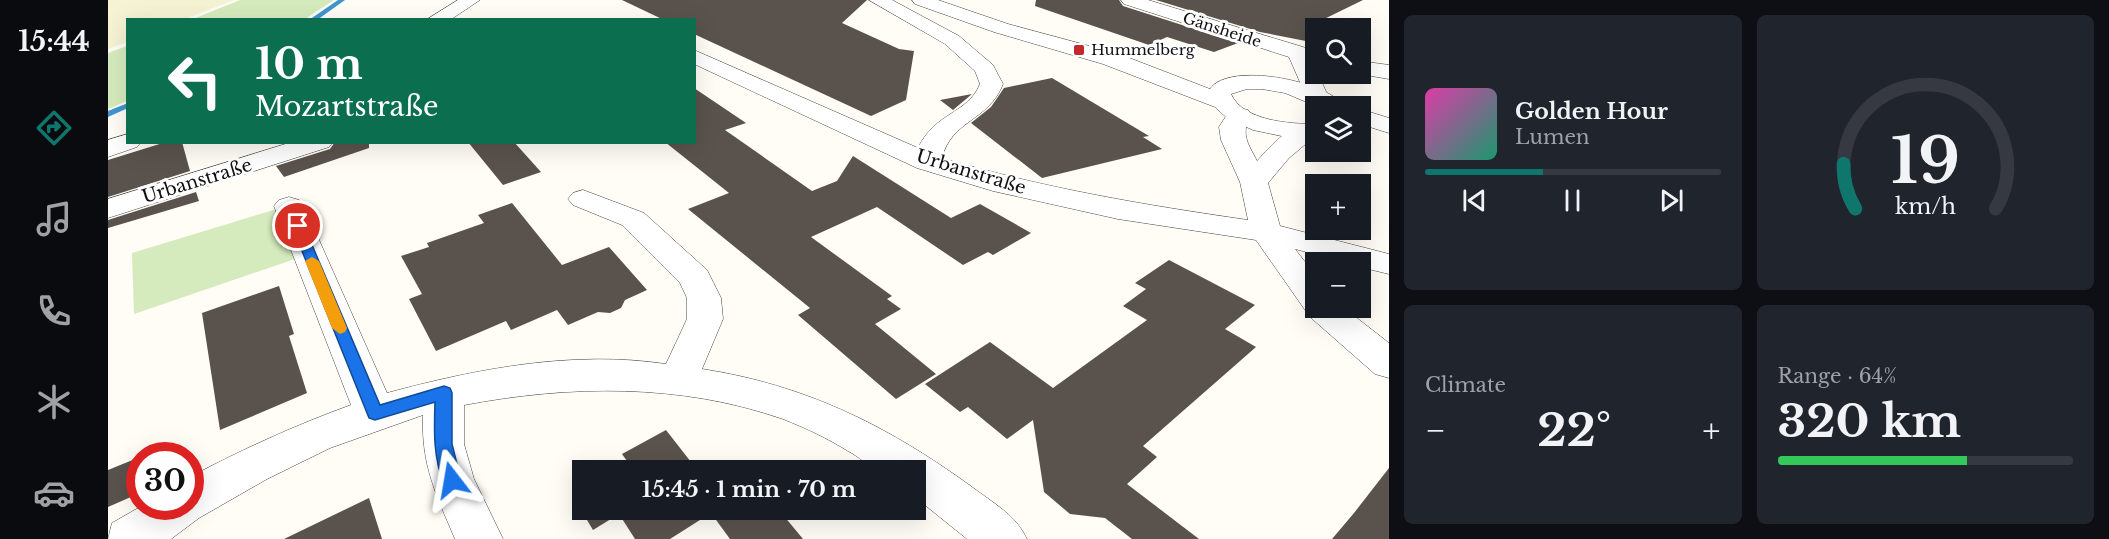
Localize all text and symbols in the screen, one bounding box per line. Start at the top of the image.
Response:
street label: Gänsheide [1181,8,1264,51]
map controls [1305,18,1371,318]
button: search [1305,18,1371,84]
text: 15:44 [18,25,90,58]
text: 10 m [255,38,363,90]
place label: Hummelberg [1091,40,1196,59]
icon: left [156,42,234,120]
marker: Hummelberg [1072,43,1086,57]
text: Mozartstraße [255,90,439,123]
button: layers [1305,96,1371,162]
text: Golden Hour [1515,98,1668,125]
icon: directions [33,107,75,149]
text: 19 [1891,123,1960,201]
text: Lumen [1515,125,1590,149]
street label: Urbanstraße [913,145,1029,199]
street label: Urbanstraße [139,154,255,208]
button: + [1305,174,1371,240]
icon: previous [1458,184,1491,217]
icon: pause [1556,184,1589,217]
icon: next [1655,184,1688,217]
text: km/h [1895,194,1956,221]
icon: music [33,198,75,240]
pin [272,200,323,251]
icon: arrive [281,209,314,242]
button: − [1305,252,1371,318]
icon: phone [33,290,75,332]
text: Range · 64% [1778,364,1897,388]
text: Climate [1425,373,1506,397]
icon: climate [33,381,75,423]
text: 320 km [1778,393,1961,449]
text: 22° [1537,402,1611,458]
text: − [1425,410,1446,451]
text: + [1702,410,1721,451]
speed limit sign: 30 [126,442,204,520]
position arrow [420,448,484,512]
icon: car [33,472,75,514]
text: 15:45 · 1 min · 70 m [642,476,856,503]

